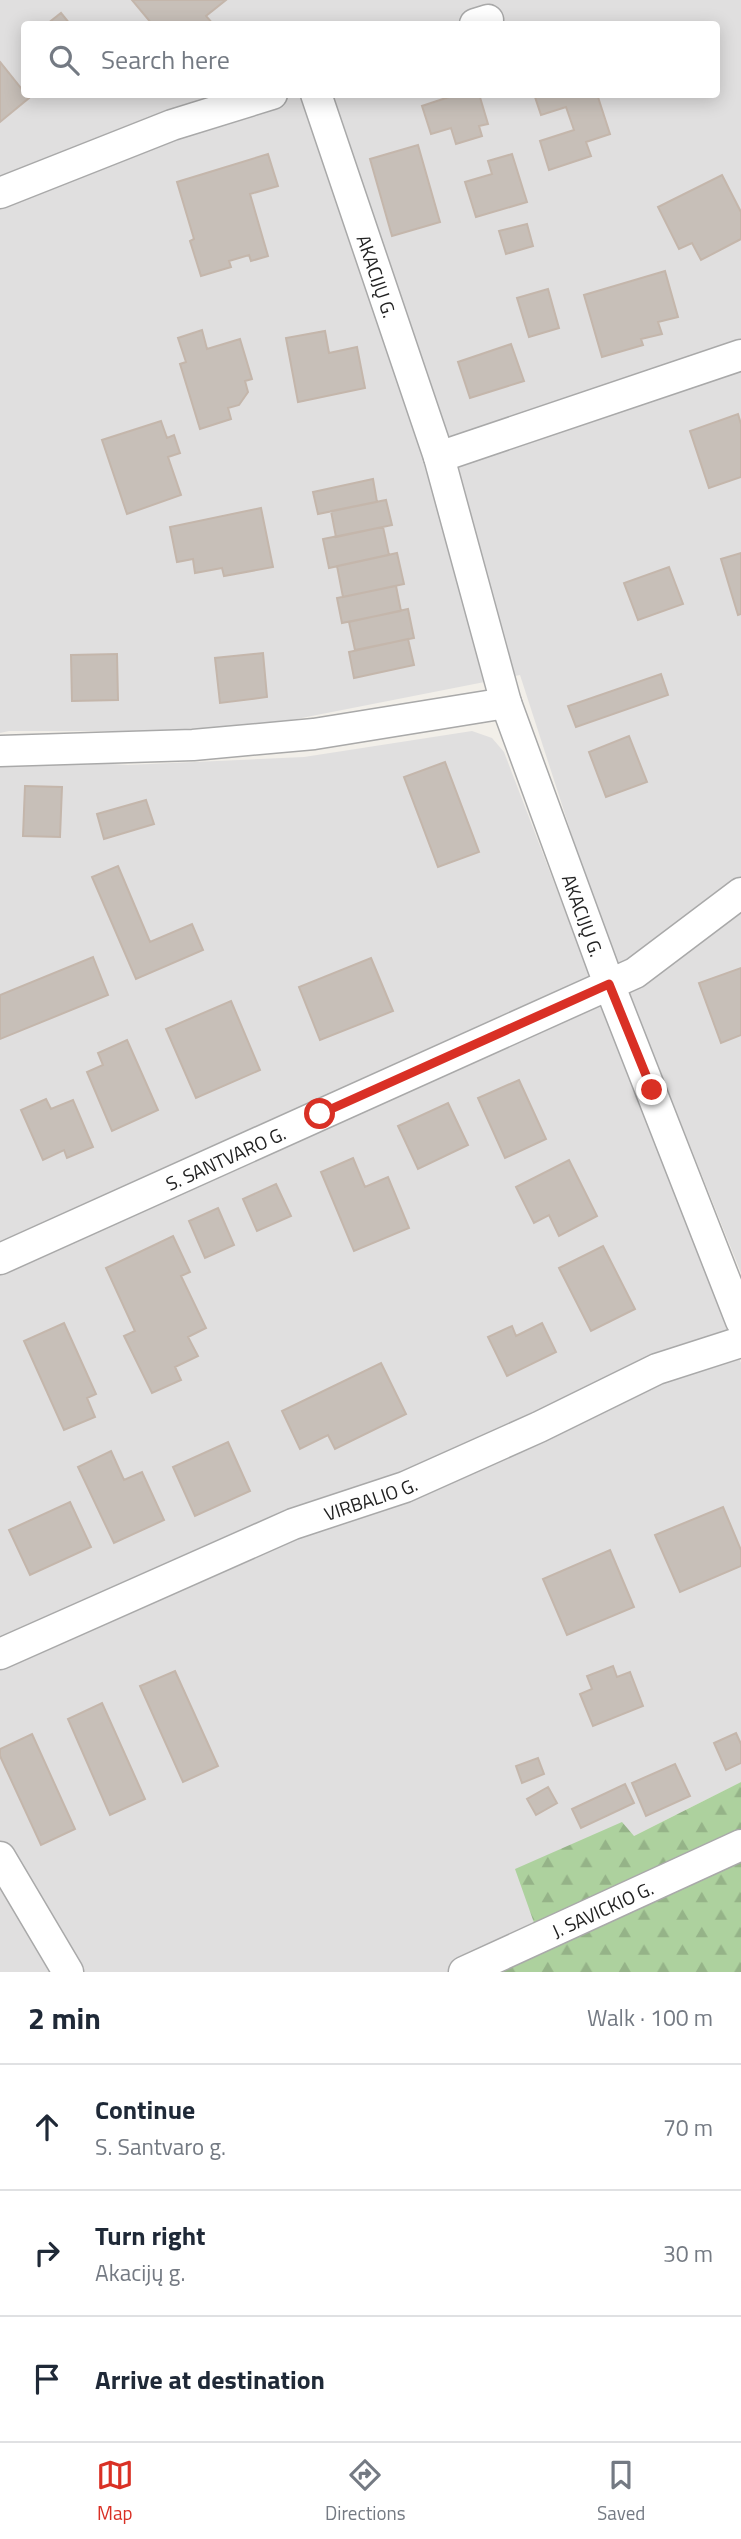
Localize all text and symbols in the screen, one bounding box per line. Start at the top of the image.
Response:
search box [21,21,720,98]
text: Search here [101,40,230,79]
icon: search [45,41,83,79]
street label: AKACIJŲ G. [350,230,405,321]
street label: AKACIJŲ G. [555,870,612,960]
route end [636,1074,667,1105]
route start [304,1098,335,1129]
street label: S. SANTVARO G. [160,1118,290,1197]
street label: VIRBALIO G. [320,1469,422,1527]
street label: J. SAVICKIO G. [547,1873,658,1945]
text: 2 min [28,1995,101,2041]
text: Walk · 100 m [587,2000,713,2035]
text: Continue [95,2090,195,2129]
icon: ahead [28,2108,66,2146]
text: 70 m [663,2110,713,2145]
text: S. Santvaro g. [95,2129,226,2164]
text: Turn right [95,2216,206,2255]
icon: right [28,2234,66,2272]
text: 30 m [663,2236,713,2271]
text: Akacijų g. [95,2255,185,2290]
icon: arrive [28,2360,66,2398]
text: Arrive at destination [95,2360,325,2399]
tab: Map [96,2456,134,2527]
tab: Directions [325,2456,406,2527]
tab: Saved [597,2456,645,2527]

